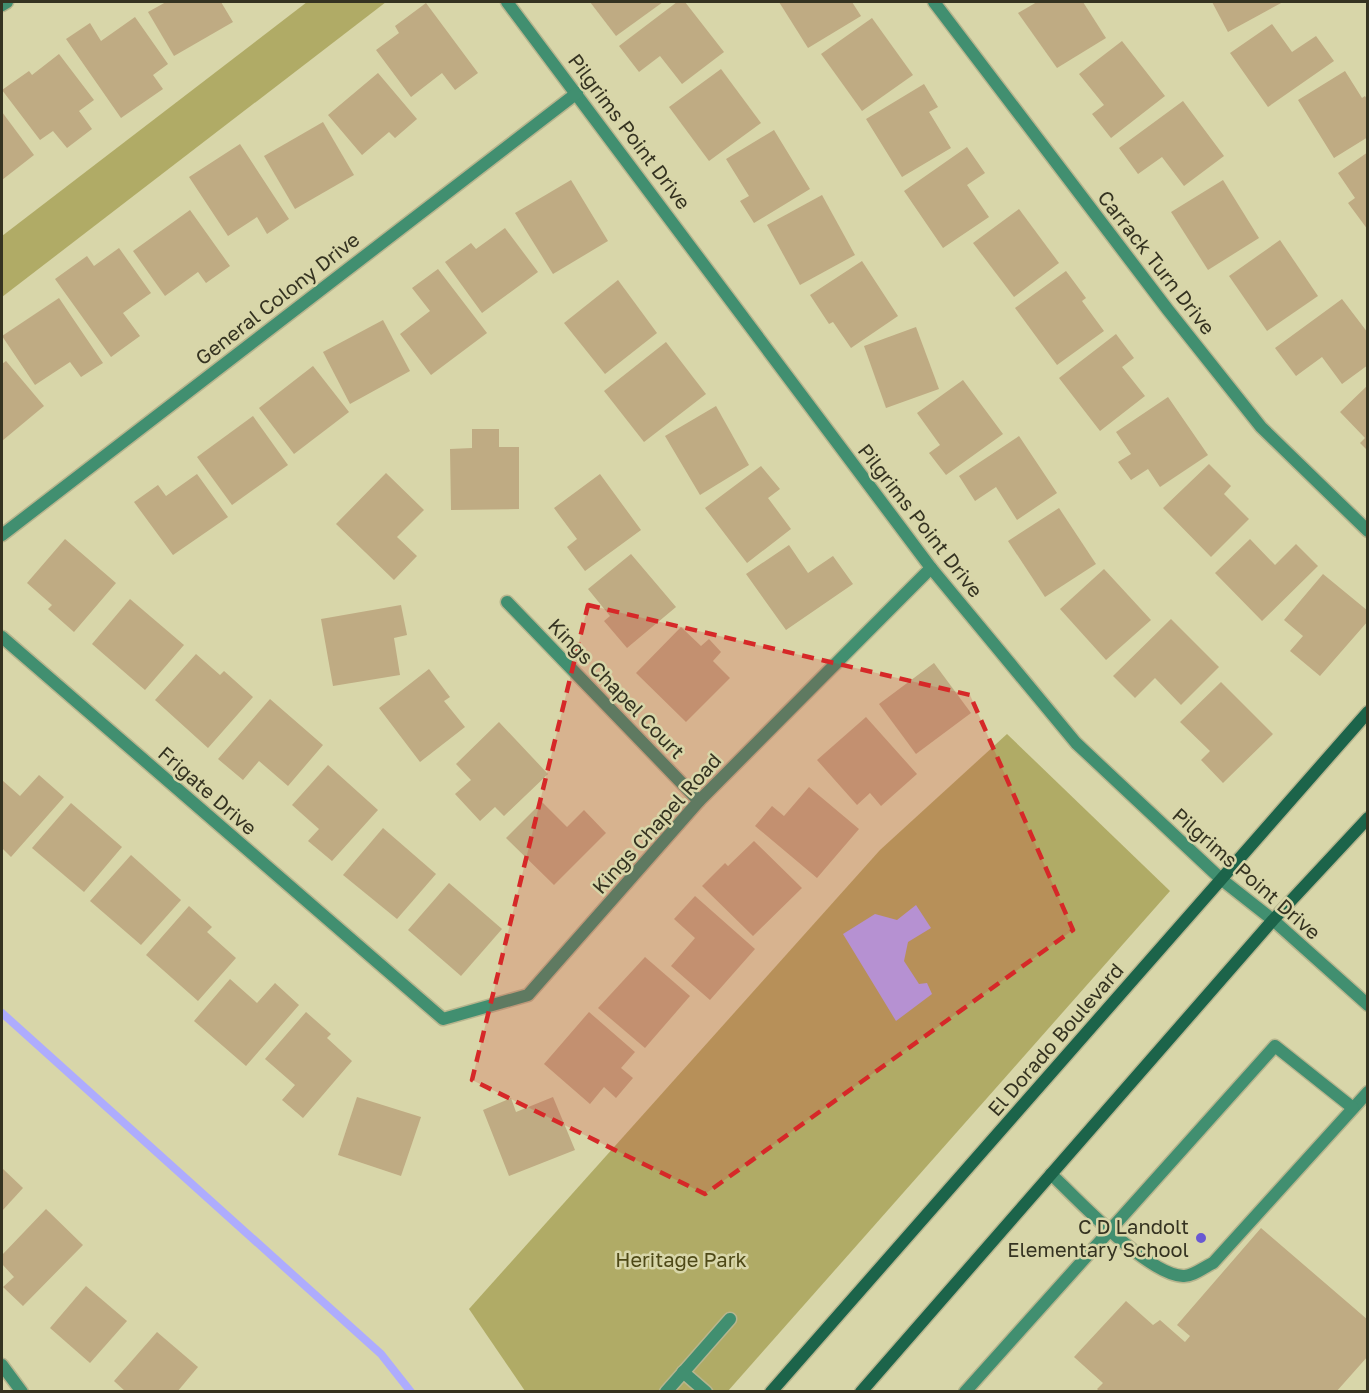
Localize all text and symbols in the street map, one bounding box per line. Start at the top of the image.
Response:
street label: Pilgrims Point Drive [564,49,696,213]
street label: Carrack Turn Drive [1093,185,1221,339]
street label: General Colony Drive [190,227,364,369]
street label: Pilgrims Point Drive [854,438,988,602]
street label: Kings Chapel Court [544,613,690,763]
street label: Frigate Drive [154,741,262,839]
street label: Kings Chapel Road [587,748,725,898]
street label: Pilgrims Point Drive [1168,802,1326,944]
street label: El Dorado Boulevard [982,958,1128,1120]
place label: C D Landolt Elementary School [1007,1214,1189,1261]
marker: C D Landolt Elementary School [1194,1231,1208,1245]
park label: Heritage Park [615,1247,747,1271]

